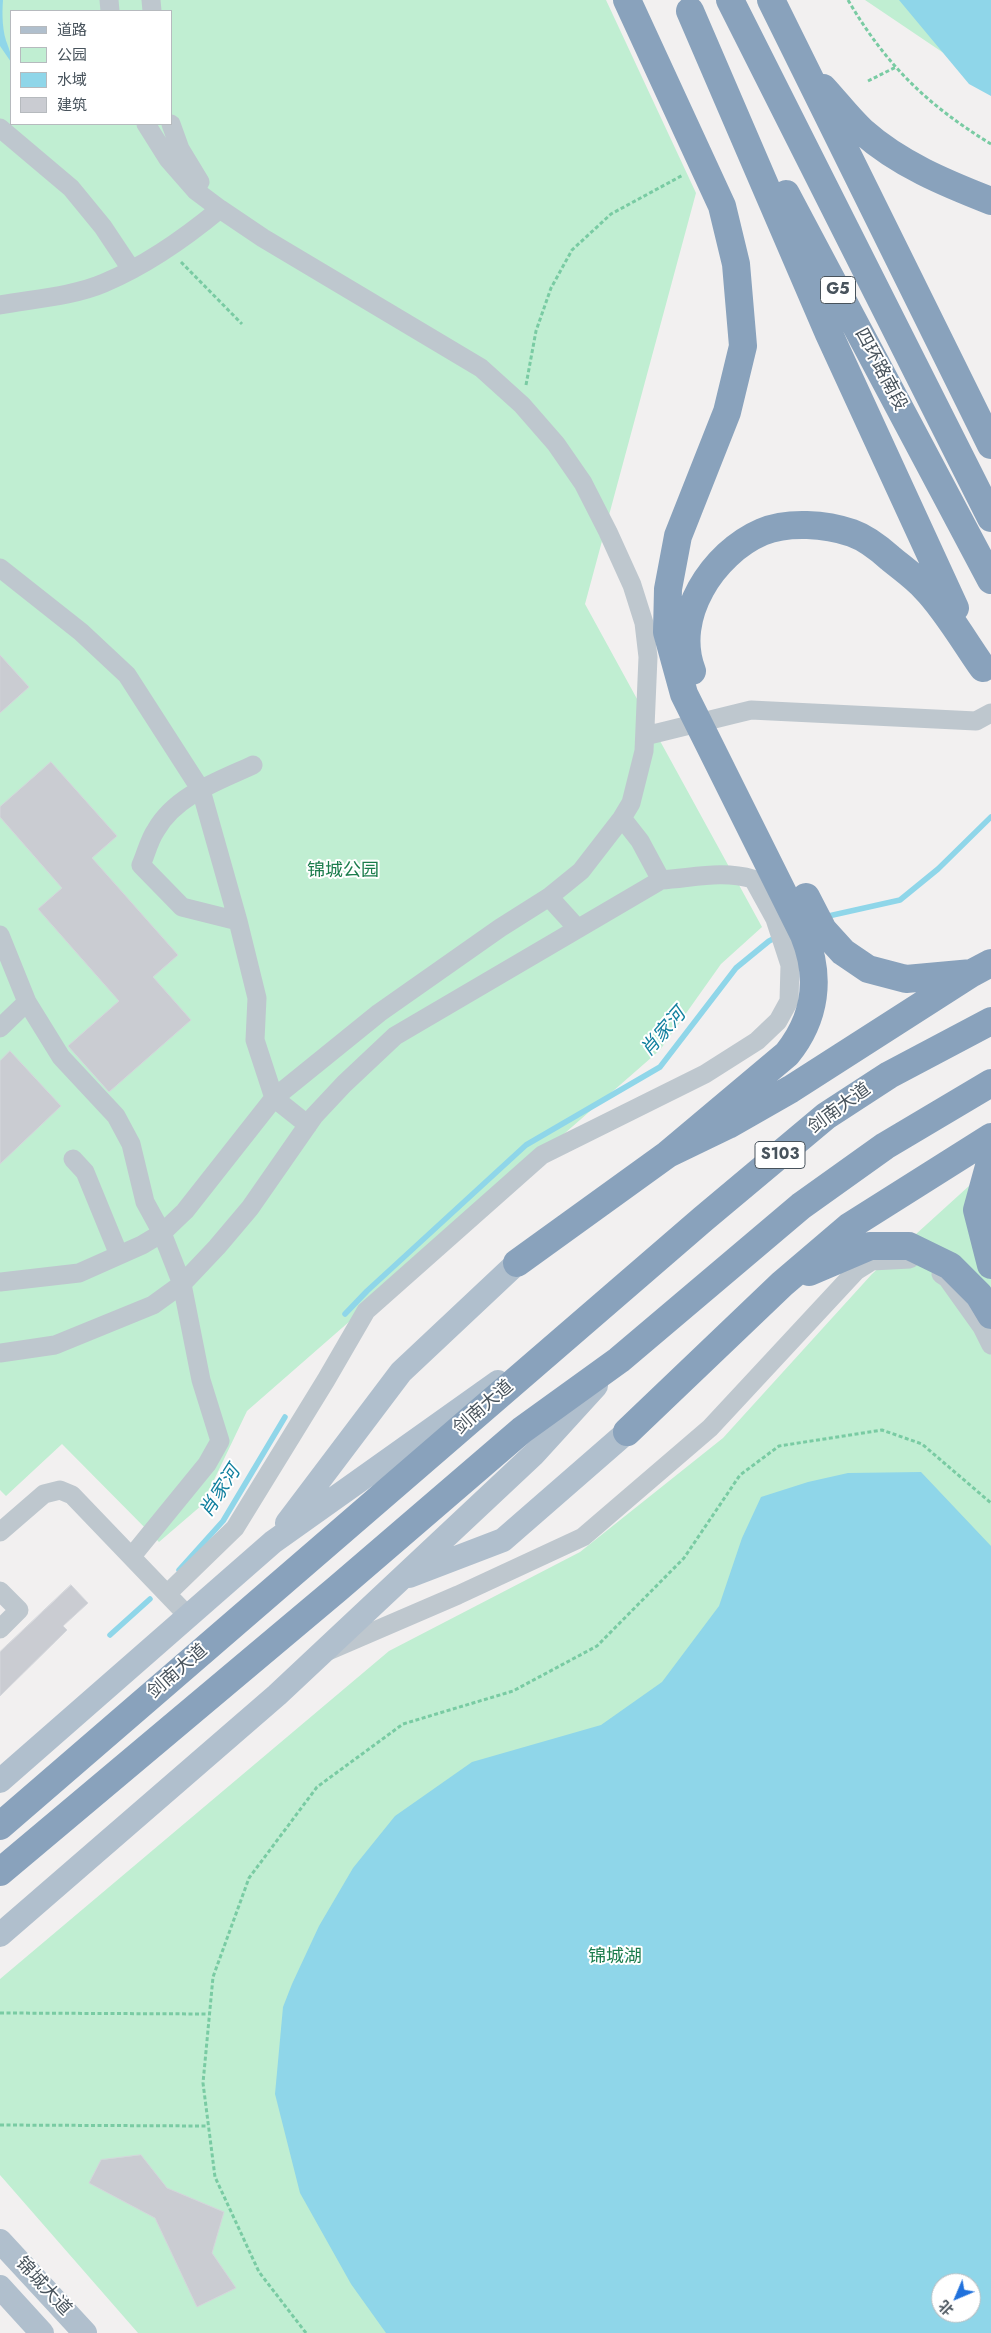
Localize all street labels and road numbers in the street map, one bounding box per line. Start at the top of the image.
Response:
road number: G5 [820,276,856,304]
street label: 四环路南段 [849,325,911,415]
street label: 剑南大道 [805,1079,875,1139]
road number: S103 [755,1142,805,1168]
street label: 剑南大道 [450,1376,518,1440]
street label: 剑南大道 [144,1640,212,1704]
street label: 锦城大道 [11,2253,75,2321]

